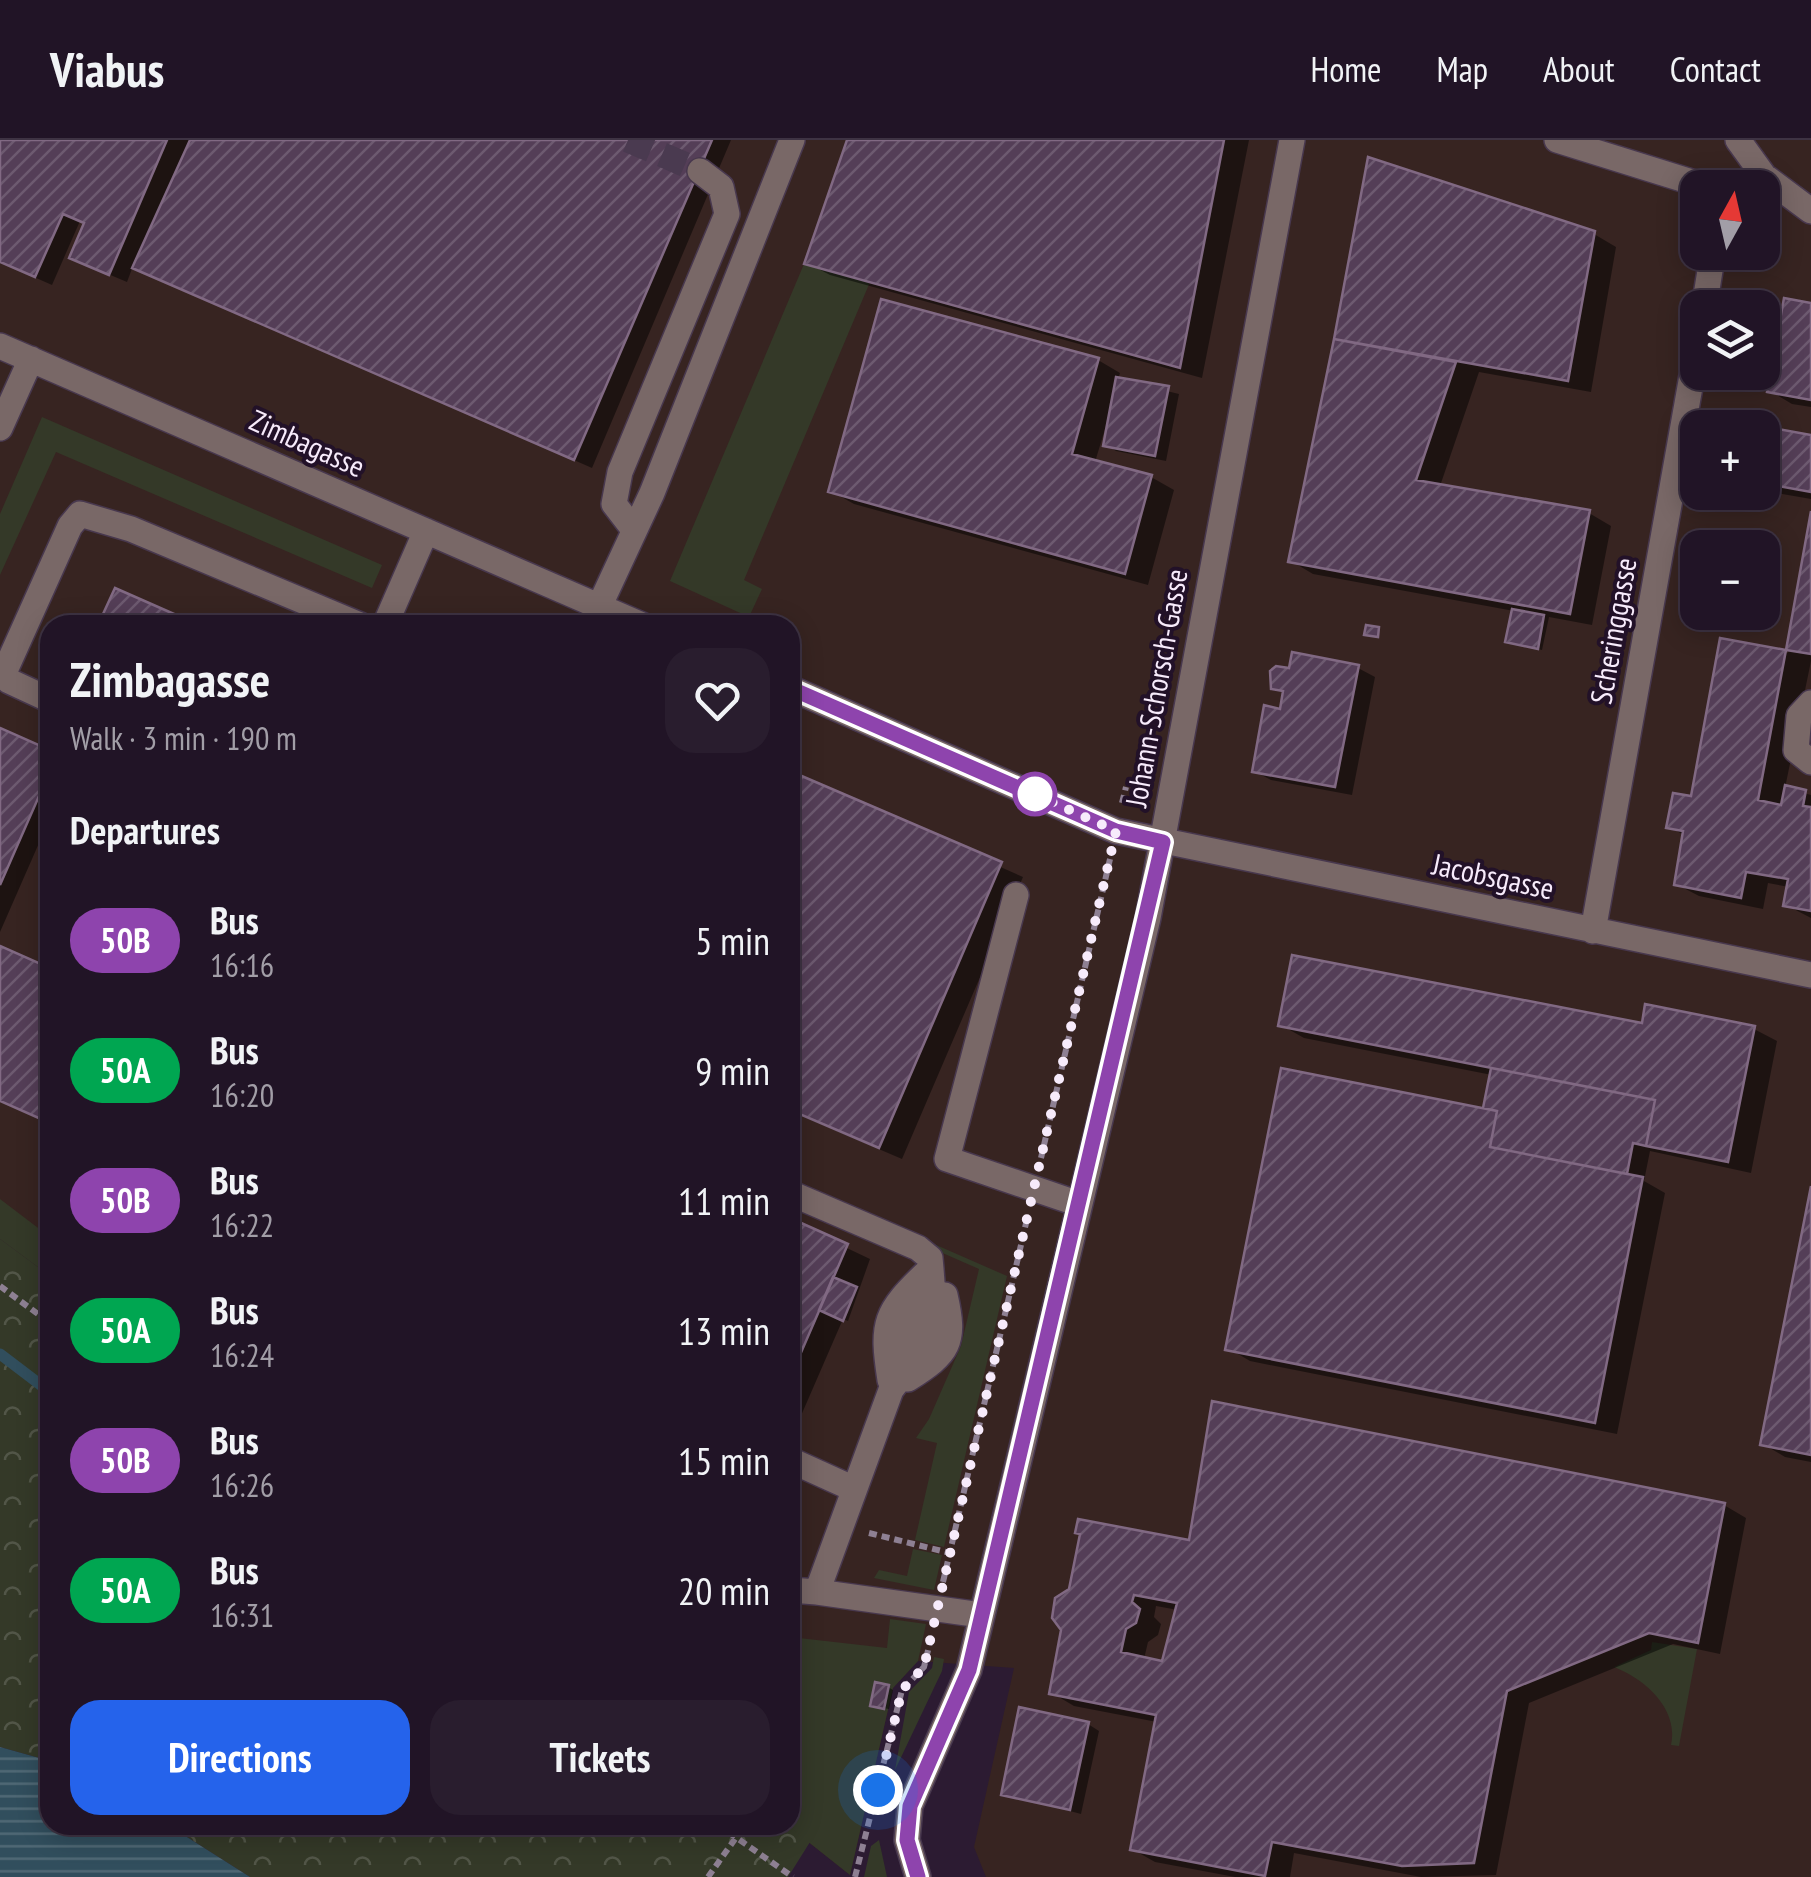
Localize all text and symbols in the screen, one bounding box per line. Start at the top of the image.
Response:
text: Viabus [50,38,164,100]
text: Home [1310,46,1382,92]
text: Map [1437,46,1488,92]
text: About [1543,46,1615,92]
text: Contact [1670,46,1761,92]
north arrow [1680,170,1780,270]
map controls [1680,170,1780,630]
button: layers [1680,290,1780,390]
street label: Zimbagasse [244,400,371,485]
button: + [1680,410,1780,510]
button: − [1680,530,1780,630]
street label: Scheringgasse [1581,555,1645,707]
street label: Johann-Schorsch-Gasse [1115,566,1196,811]
text: Zimbagasse [70,648,270,710]
button: heart [665,648,770,753]
text: Walk · 3 min · 190 m [70,717,297,759]
unlabelled marker [1014,773,1056,815]
text: Departures [70,805,220,854]
street label: Jacobsgasse [1428,843,1558,907]
text: Bus [210,895,259,944]
text: 5 min [695,916,770,965]
text: 50B [100,917,150,963]
text: 16:16 [210,944,274,986]
text: Bus [210,1025,259,1074]
text: 9 min [695,1046,770,1095]
text: 50A [100,1047,151,1093]
text: 16:20 [210,1074,274,1116]
text: Bus [210,1155,259,1204]
text: 11 min [678,1176,770,1225]
text: 50B [100,1177,150,1223]
text: 16:22 [210,1204,274,1246]
text: Bus [210,1285,259,1334]
text: 13 min [678,1306,770,1355]
text: 50A [100,1307,151,1353]
text: 16:24 [210,1334,274,1376]
text: Bus [210,1415,259,1464]
text: 15 min [678,1436,770,1485]
text: 50B [100,1437,150,1483]
text: 16:26 [210,1464,274,1506]
text: Bus [210,1545,259,1594]
text: 20 min [678,1566,770,1615]
text: 50A [100,1567,151,1613]
text: 16:31 [210,1594,274,1636]
button: Directions [70,1700,410,1815]
button: Tickets [430,1700,770,1815]
your location [853,1765,903,1815]

